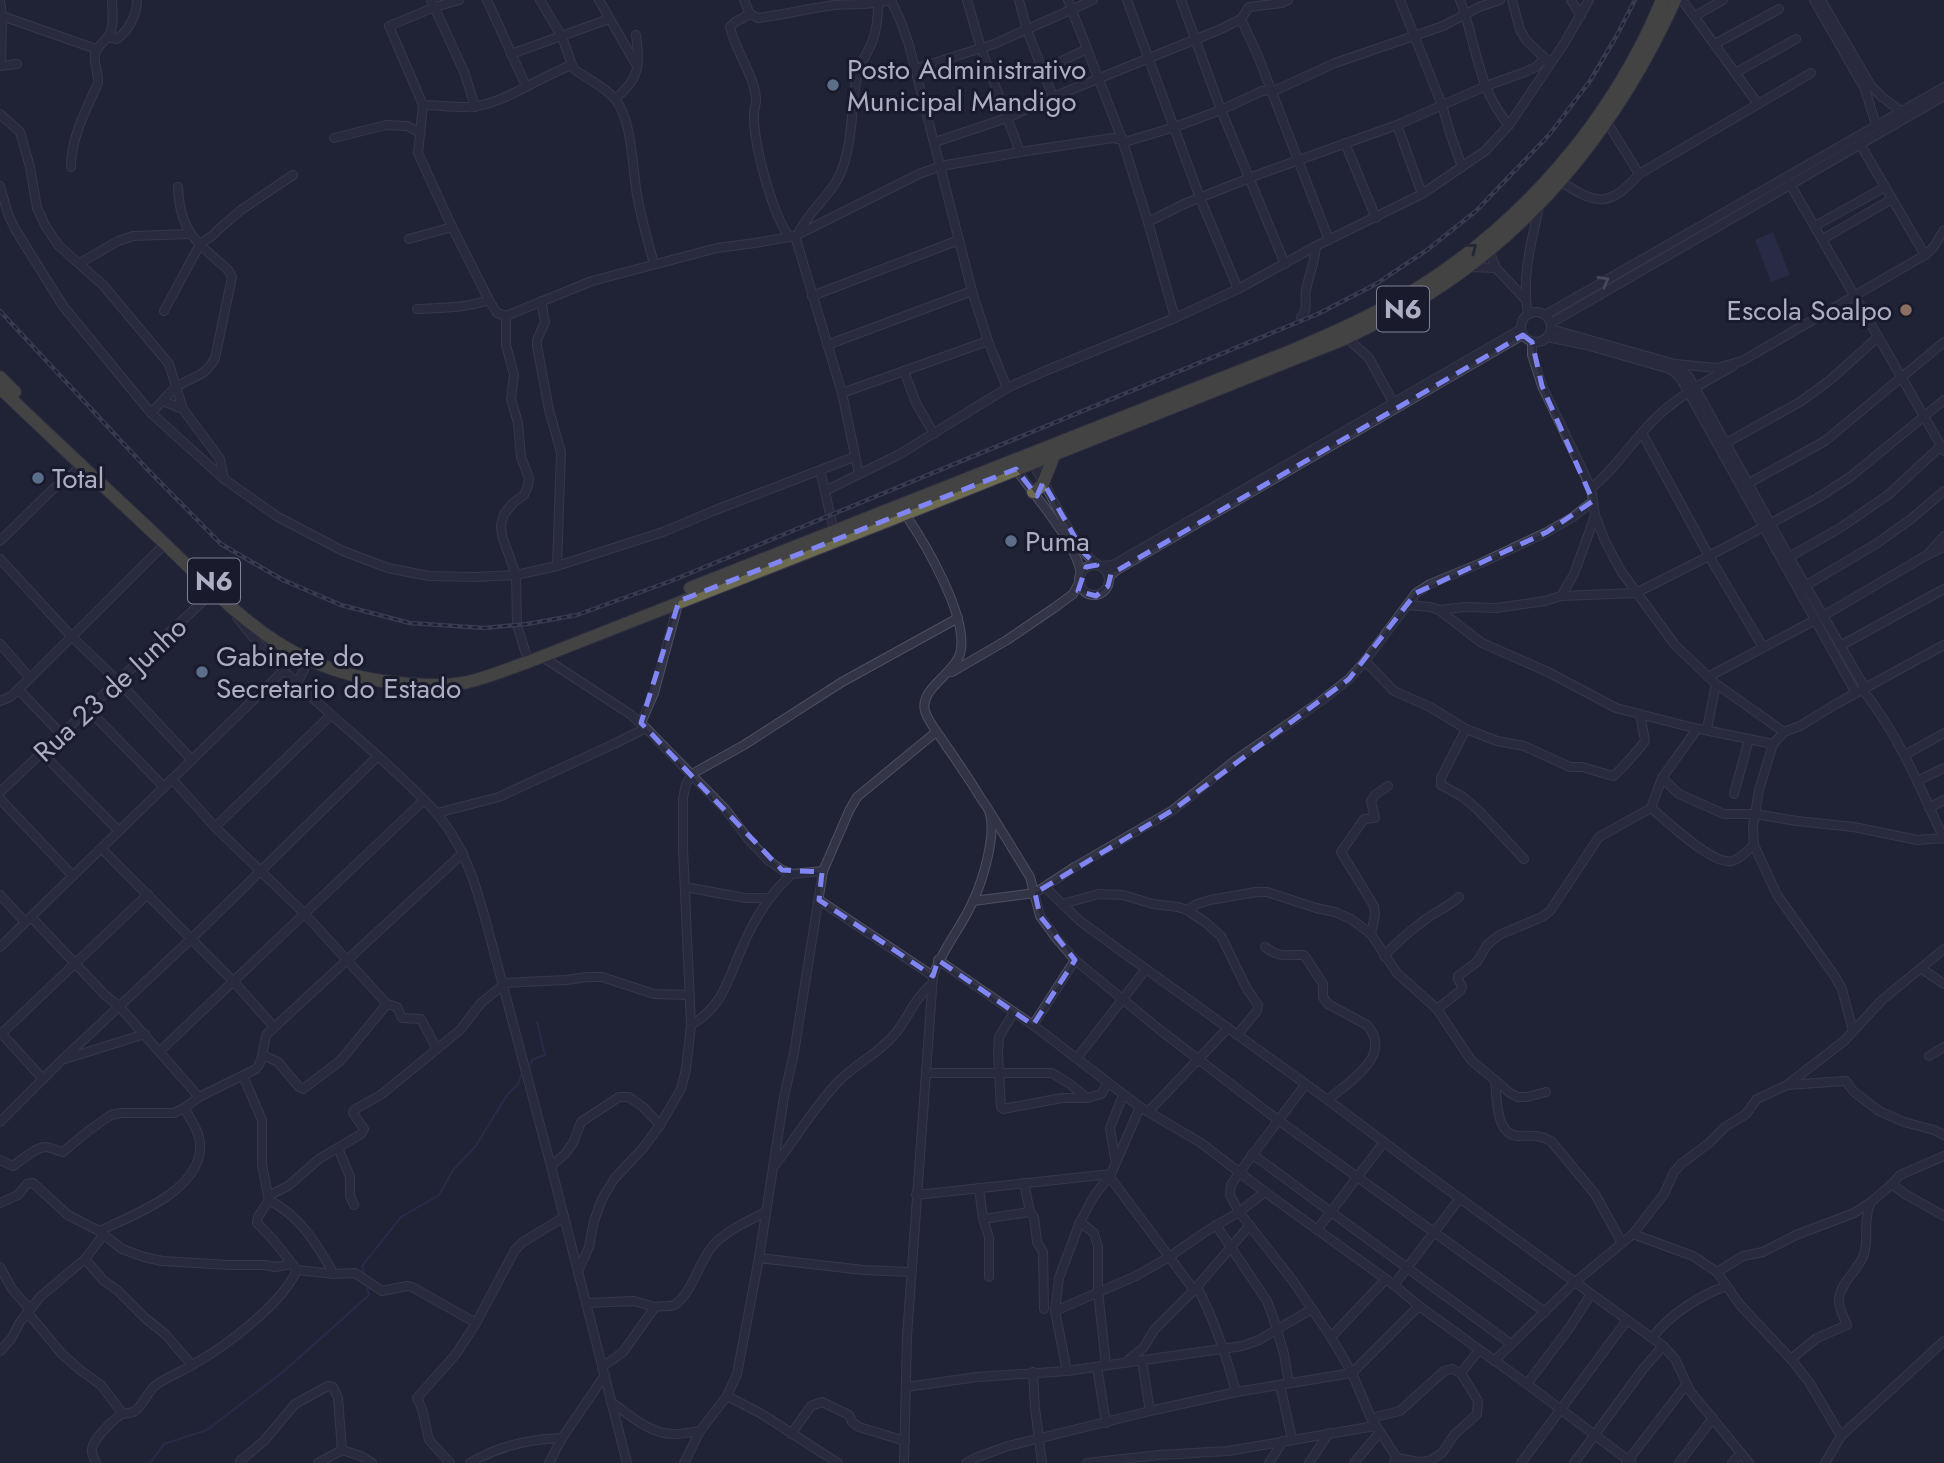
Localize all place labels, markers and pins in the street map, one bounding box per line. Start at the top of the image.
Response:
place label: Posto Administrativo Municipal Mandigo [847,49,1086,122]
marker: Posto Administrativo Municipal Mandigo [825,77,841,93]
place label: Escola Soalpo [1727,290,1892,331]
marker: Escola Soalpo [1898,302,1914,318]
place label: Total [52,458,104,499]
marker: Total [30,470,46,486]
place label: Puma [1025,521,1090,562]
marker: Puma [1003,533,1019,549]
place label: Gabinete do Secretario do Estado [216,636,461,709]
marker: Gabinete do Secretario do Estado [194,664,210,680]

